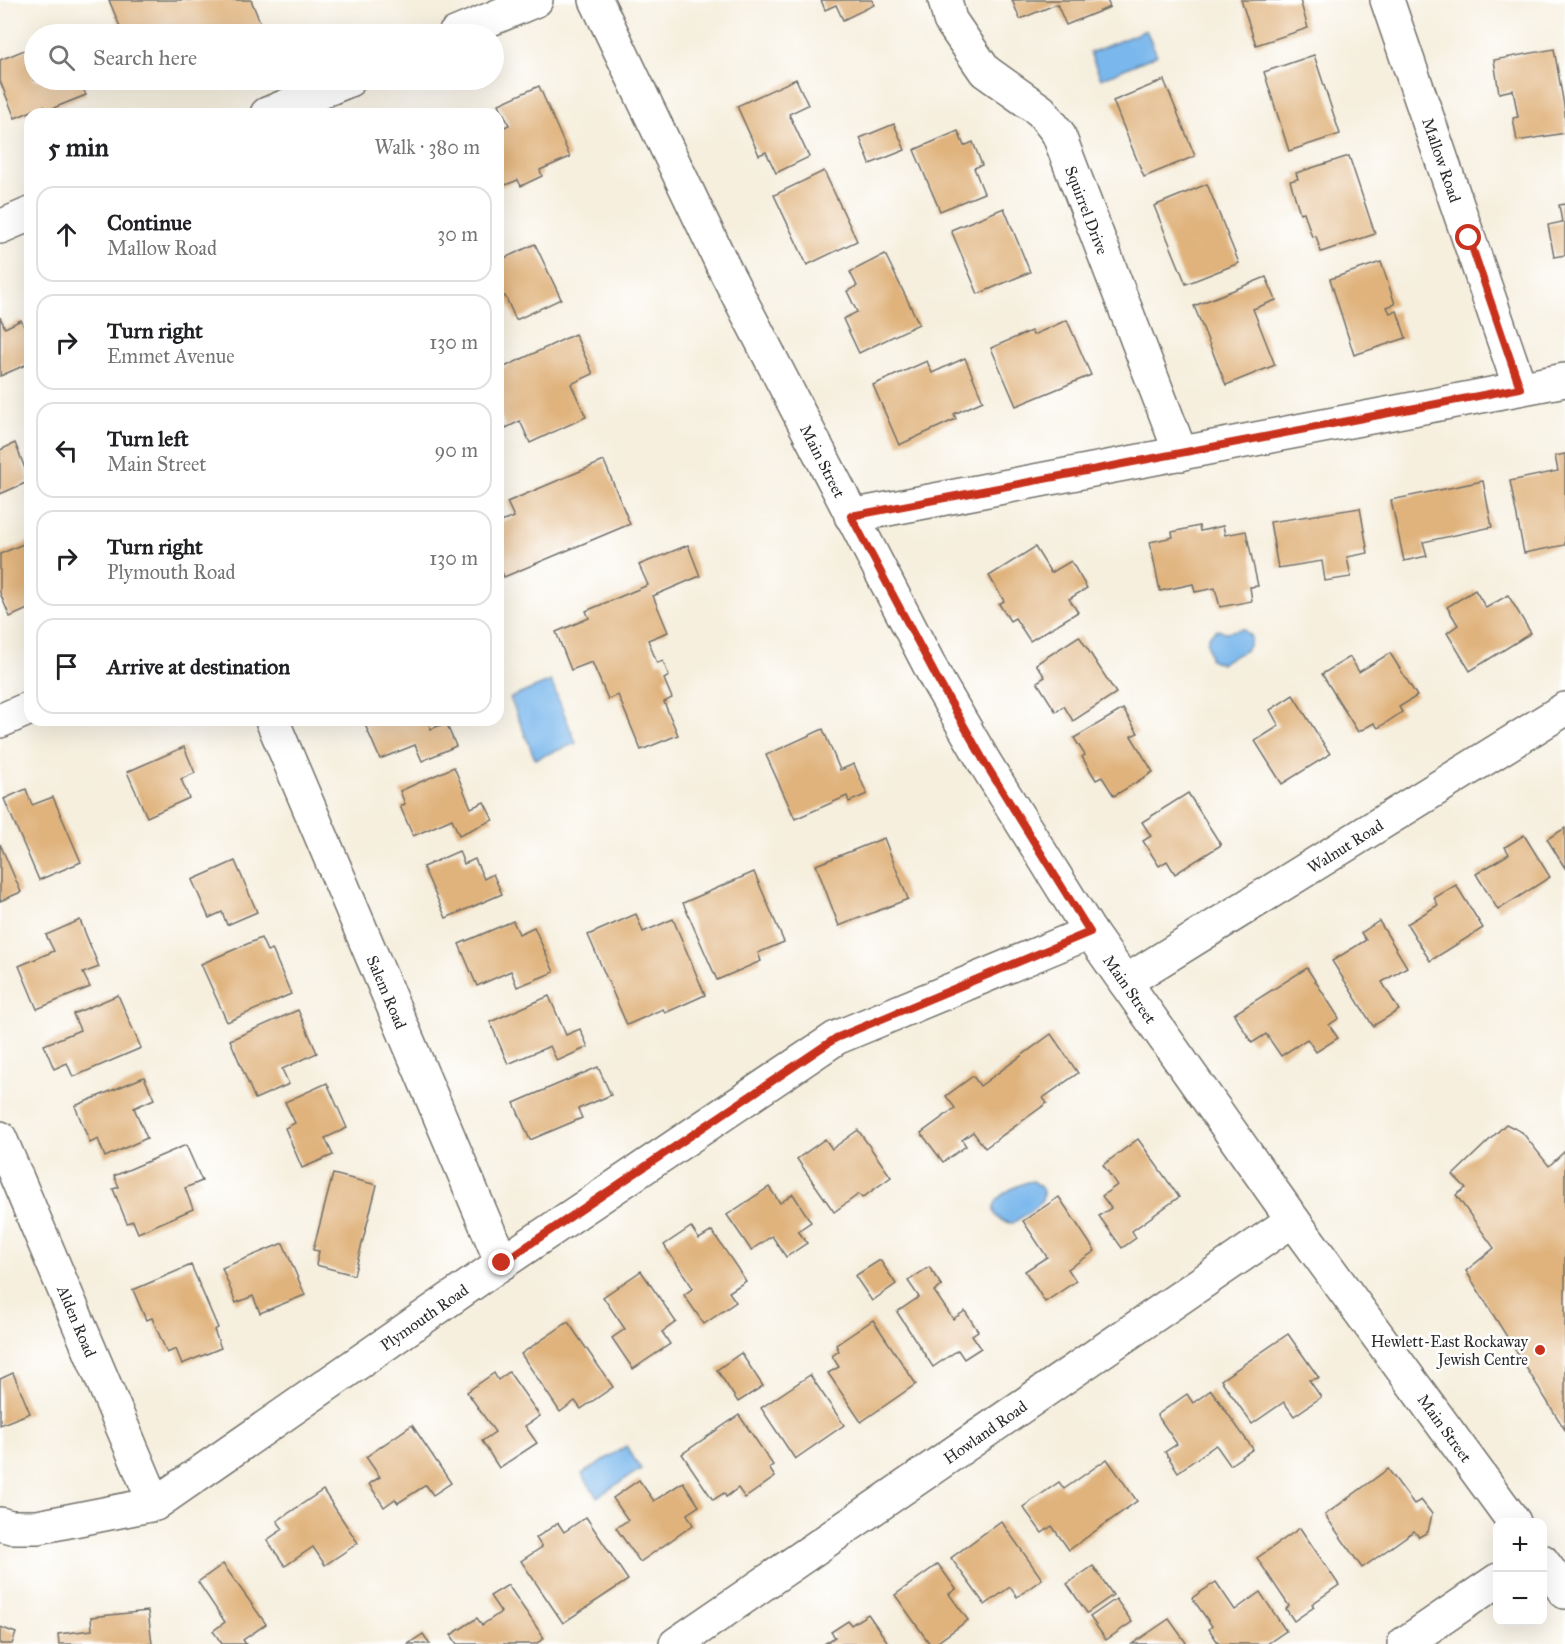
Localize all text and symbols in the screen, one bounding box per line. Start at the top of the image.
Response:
search box [24,24,504,90]
icon: search [45,41,78,74]
text: Search here [93,44,197,71]
street label: Mallow Road [1418,115,1465,205]
text: 5 min [48,131,109,163]
text: Walk · 380 m [374,135,480,159]
street label: Squirrel Drive [1060,163,1112,258]
text: Continue [107,209,192,236]
icon: ahead [50,218,83,251]
text: 30 m [437,222,478,246]
route start [1455,224,1481,250]
text: Mallow Road [107,236,217,260]
text: Turn right [107,317,203,344]
icon: right [50,326,83,359]
text: 130 m [429,330,478,354]
text: Emmet Avenue [107,344,235,368]
street label: Main Street [796,421,849,501]
text: Turn left [107,425,189,452]
icon: left [50,434,83,467]
text: 90 m [435,438,478,462]
text: Main Street [107,452,206,476]
text: Turn right [107,533,203,560]
icon: right [50,542,83,575]
text: 130 m [429,546,478,570]
text: Plymouth Road [107,560,236,584]
icon: arrive [50,650,83,683]
text: Arrive at destination [107,653,290,680]
street label: Walnut Road [1304,816,1387,877]
street label: Main Street [1099,951,1160,1028]
street label: Salem Road [363,953,411,1032]
route end [488,1249,514,1275]
street label: Plymouth Road [377,1280,472,1355]
street label: Alden Road [53,1282,100,1360]
place label: Hewlett-East Rockaway Jewish Centre [1371,1332,1529,1370]
marker: Hewlett-East Rockaway Jewish Centre [1533,1343,1547,1357]
street label: Main Street [1414,1391,1476,1466]
street label: Howland Road [940,1397,1031,1468]
map controls [1493,1518,1547,1626]
button: + [1493,1518,1547,1572]
button: − [1493,1572,1547,1626]

